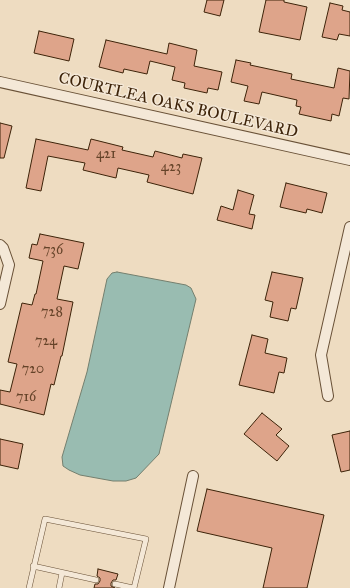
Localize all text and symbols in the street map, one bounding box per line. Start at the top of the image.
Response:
street label: COURTLEA OAKS BOULEVARD [56,69,300,143]
house number: 421 [96,147,116,163]
house number: 423 [161,160,181,176]
house number: 736 [43,243,63,259]
house number: 728 [41,305,63,321]
house number: 724 [35,334,57,350]
house number: 720 [22,362,44,378]
house number: 716 [16,390,36,406]

